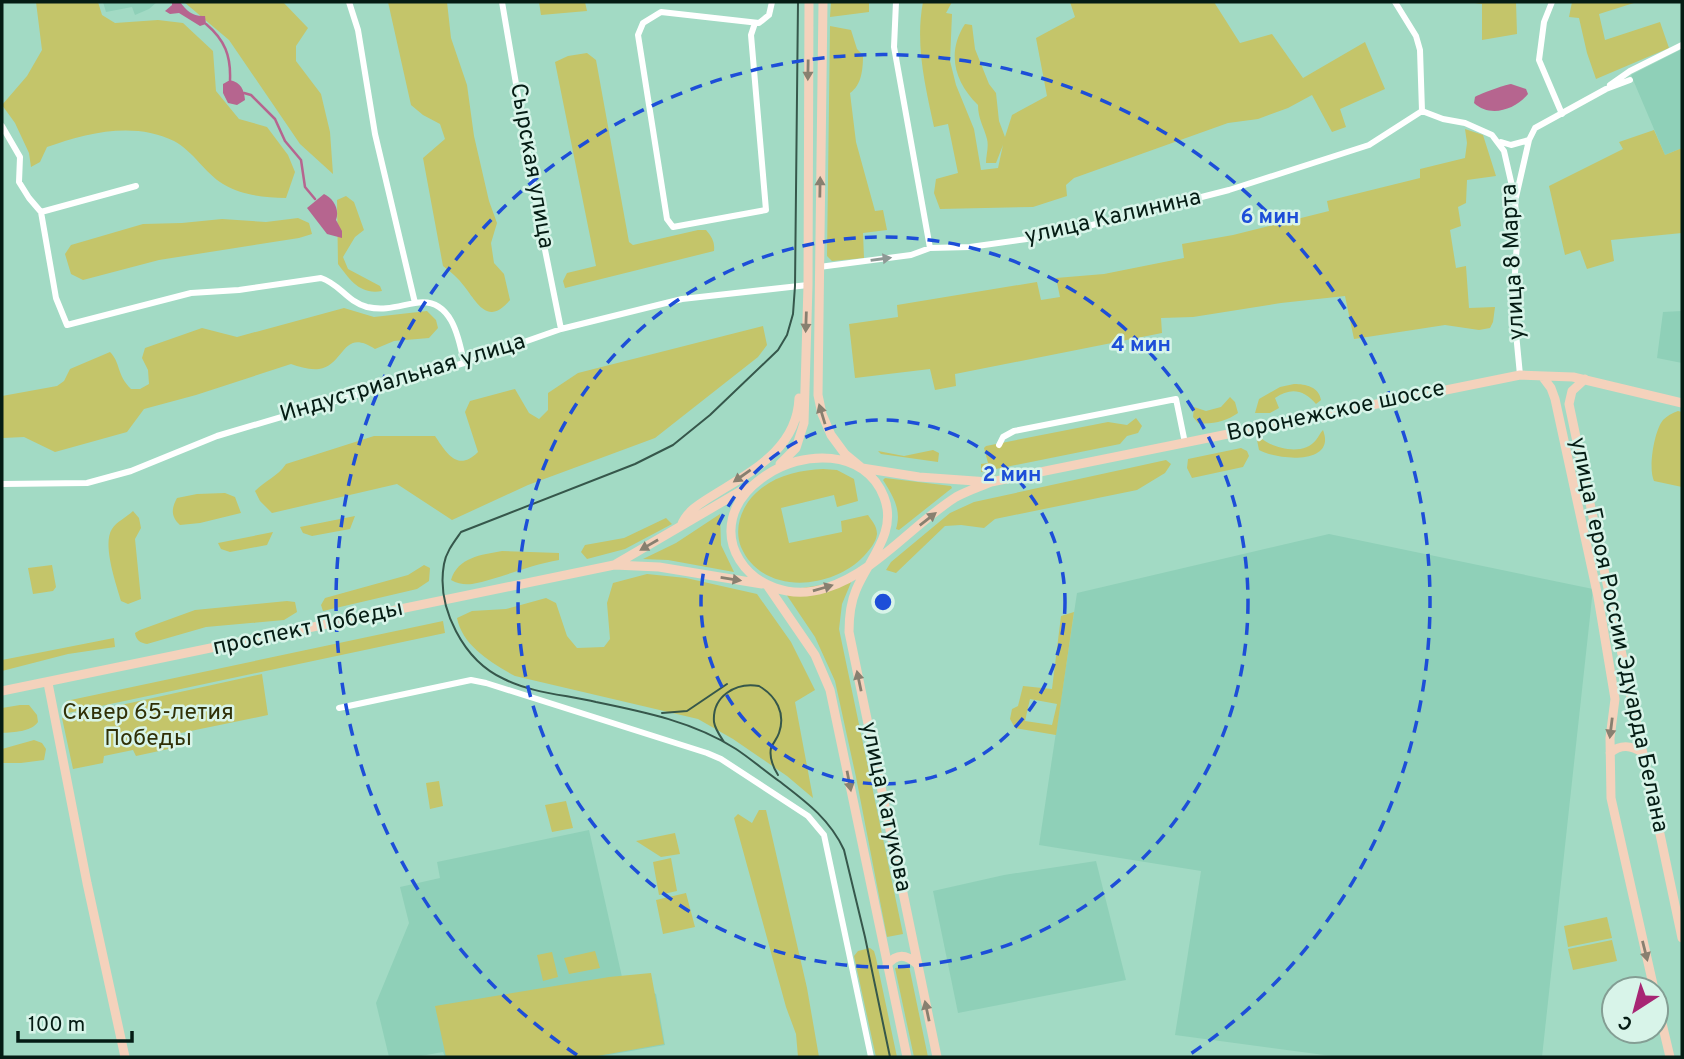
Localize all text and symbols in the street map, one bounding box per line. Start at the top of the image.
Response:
one-way arrow [803,59,814,81]
street label: Сырская улица [502,81,560,251]
one-way arrow [814,176,826,198]
street label: улица 8 Марта [1495,183,1533,341]
street label: улица Калинина [1022,184,1204,252]
text: 6 мин [1240,204,1300,231]
one-way arrow [871,253,893,264]
one-way arrow [801,311,812,333]
street label: Индустриальная улица [277,328,529,430]
text: 4 мин [1111,332,1171,359]
street label: Воронежское шоссе [1224,375,1448,449]
one-way arrow [817,403,827,424]
street label: улица Героя России Эдуарда Белана [1562,435,1674,835]
text: 2 мин [982,462,1042,489]
one-way arrow [733,469,751,483]
one-way arrow [918,512,936,527]
one-way arrow [640,538,659,551]
one-way arrow [720,574,742,585]
one-way arrow [813,582,835,593]
centre of rings [871,590,895,614]
street label: проспект Победы [210,595,406,663]
one-way arrow [854,670,865,692]
park label: Сквер 65-летия Победы [62,699,234,754]
one-way arrow [1606,717,1617,739]
street label: улица Катукова [853,719,917,895]
one-way arrow [843,770,854,792]
one-way arrow [1640,941,1651,963]
north arrow [1600,975,1670,1045]
scale bar [18,1000,131,1044]
one-way arrow [921,1000,932,1022]
text: С [1614,1009,1638,1035]
text: 100 m [28,1012,85,1039]

